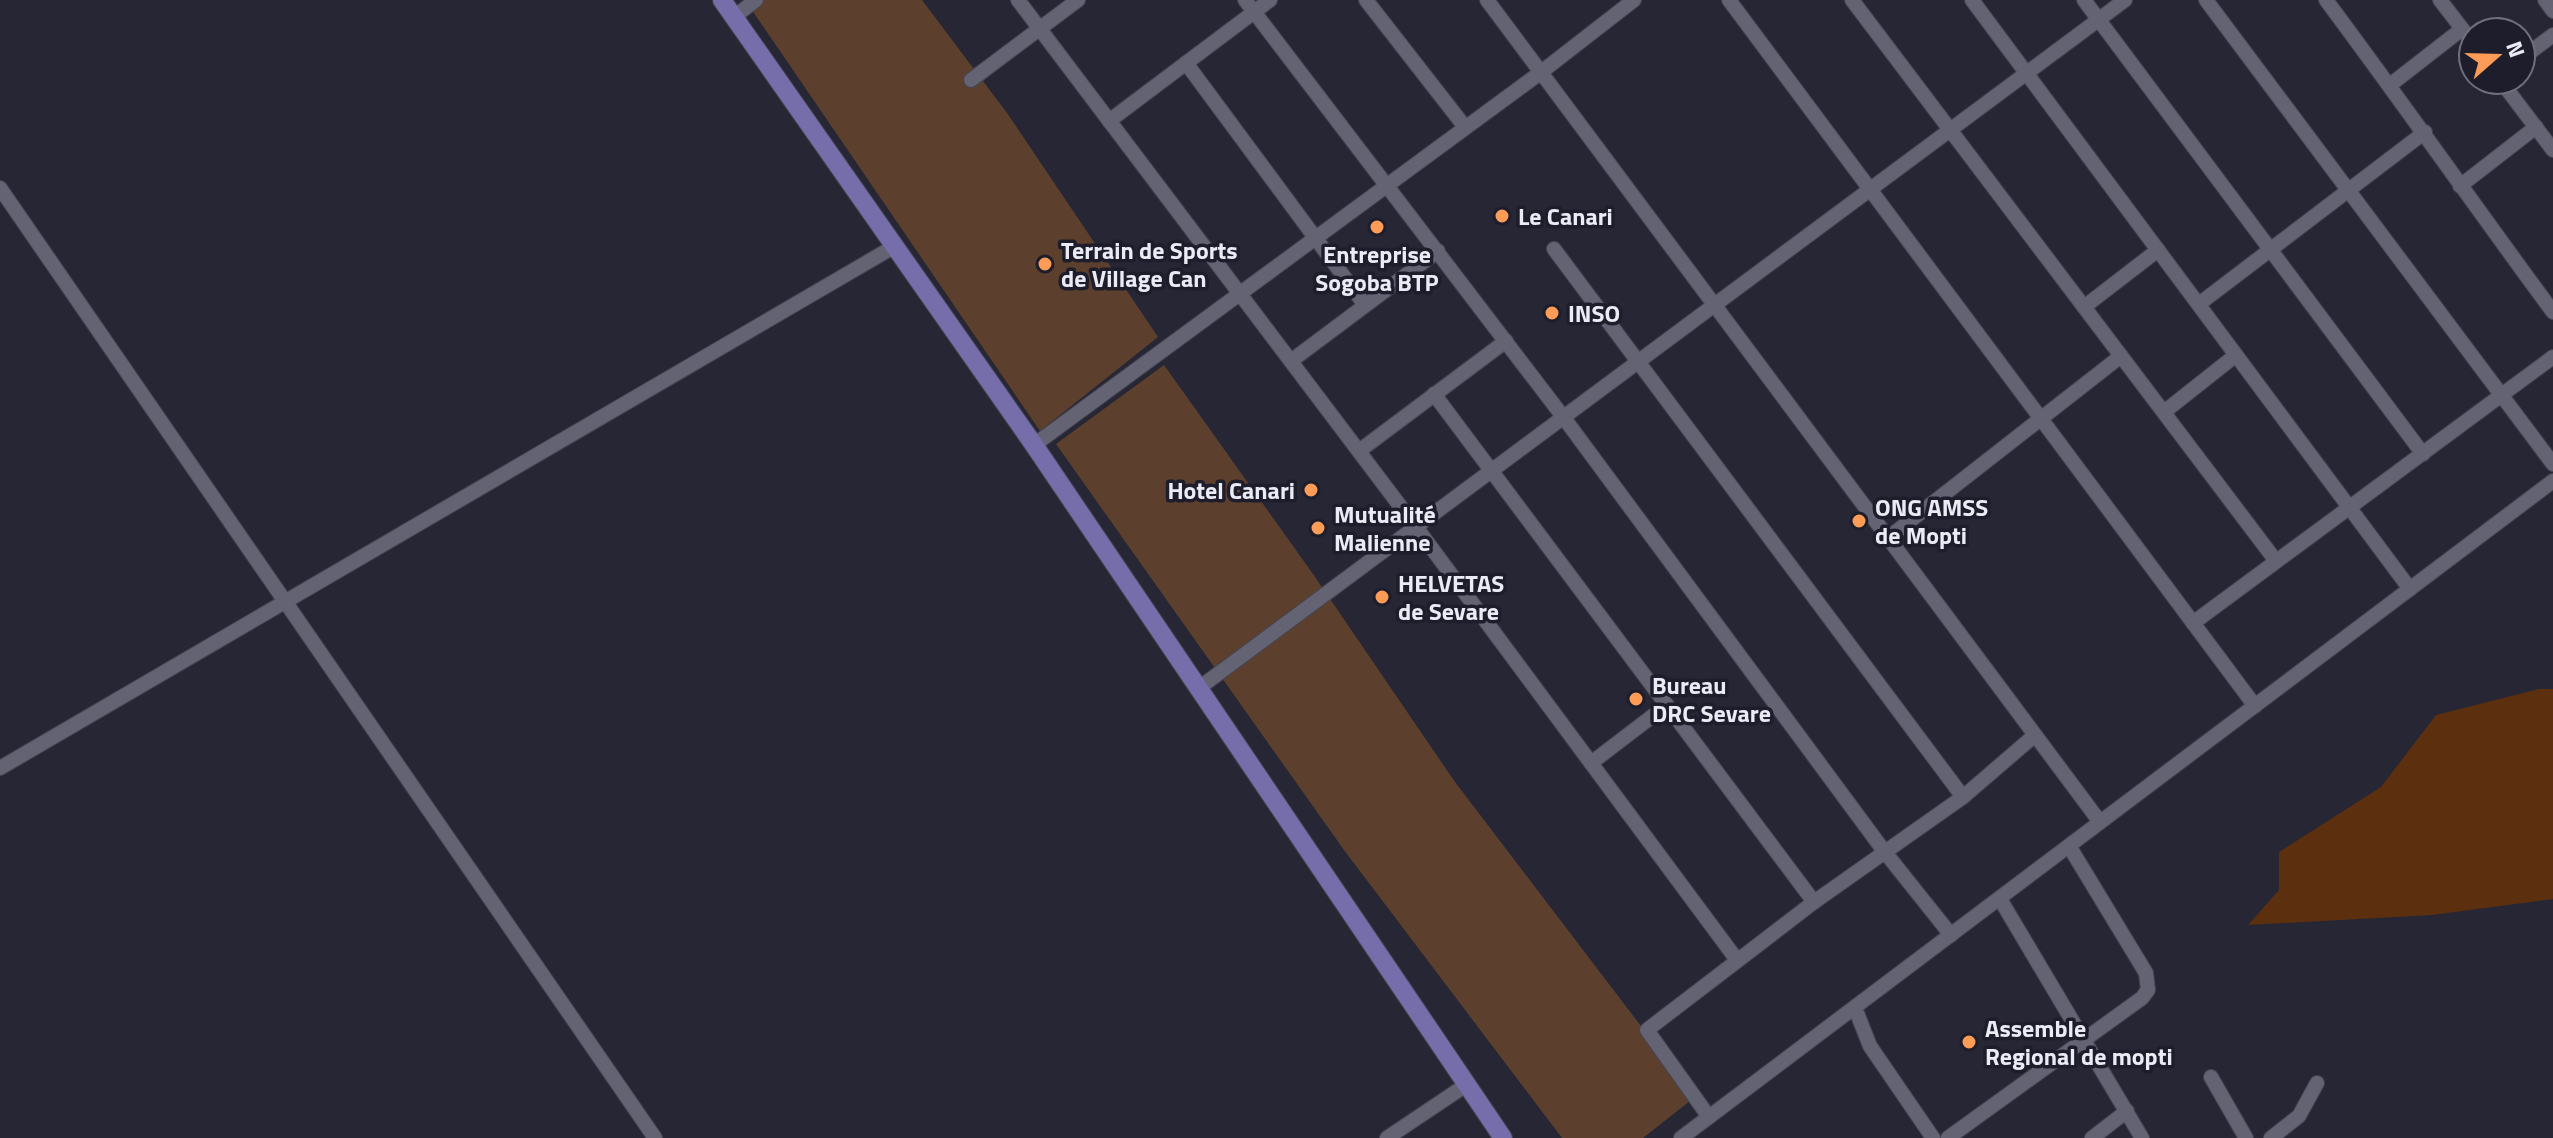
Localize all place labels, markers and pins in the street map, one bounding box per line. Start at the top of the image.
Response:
place label: Le Canari [1518,198,1613,234]
marker: Le Canari [1493,207,1511,225]
marker: Entreprise Sogoba BTP [1368,218,1386,236]
place label: Terrain de Sports de Village Can [1061,232,1238,296]
place label: Entreprise Sogoba BTP [1315,236,1439,300]
marker: Terrain de Sports de Village Can [1036,255,1054,273]
place label: INSO [1568,295,1620,331]
marker: INSO [1543,304,1561,322]
place label: Hotel Canari [1167,472,1295,508]
marker: Hotel Canari [1302,481,1320,499]
place label: ONG AMSS de Mopti [1875,489,1988,553]
place label: Mutualité Malienne [1334,496,1436,560]
marker: ONG AMSS de Mopti [1850,512,1868,530]
marker: Mutualité Malienne [1309,519,1327,537]
place label: HELVETAS de Sevare [1398,565,1504,629]
marker: HELVETAS de Sevare [1373,588,1391,606]
place label: Bureau DRC Sevare [1652,667,1771,731]
marker: Bureau DRC Sevare [1627,690,1645,708]
place label: Assemble Regional de mopti [1985,1010,2173,1074]
marker: Assemble Regional de mopti [1960,1033,1978,1051]

